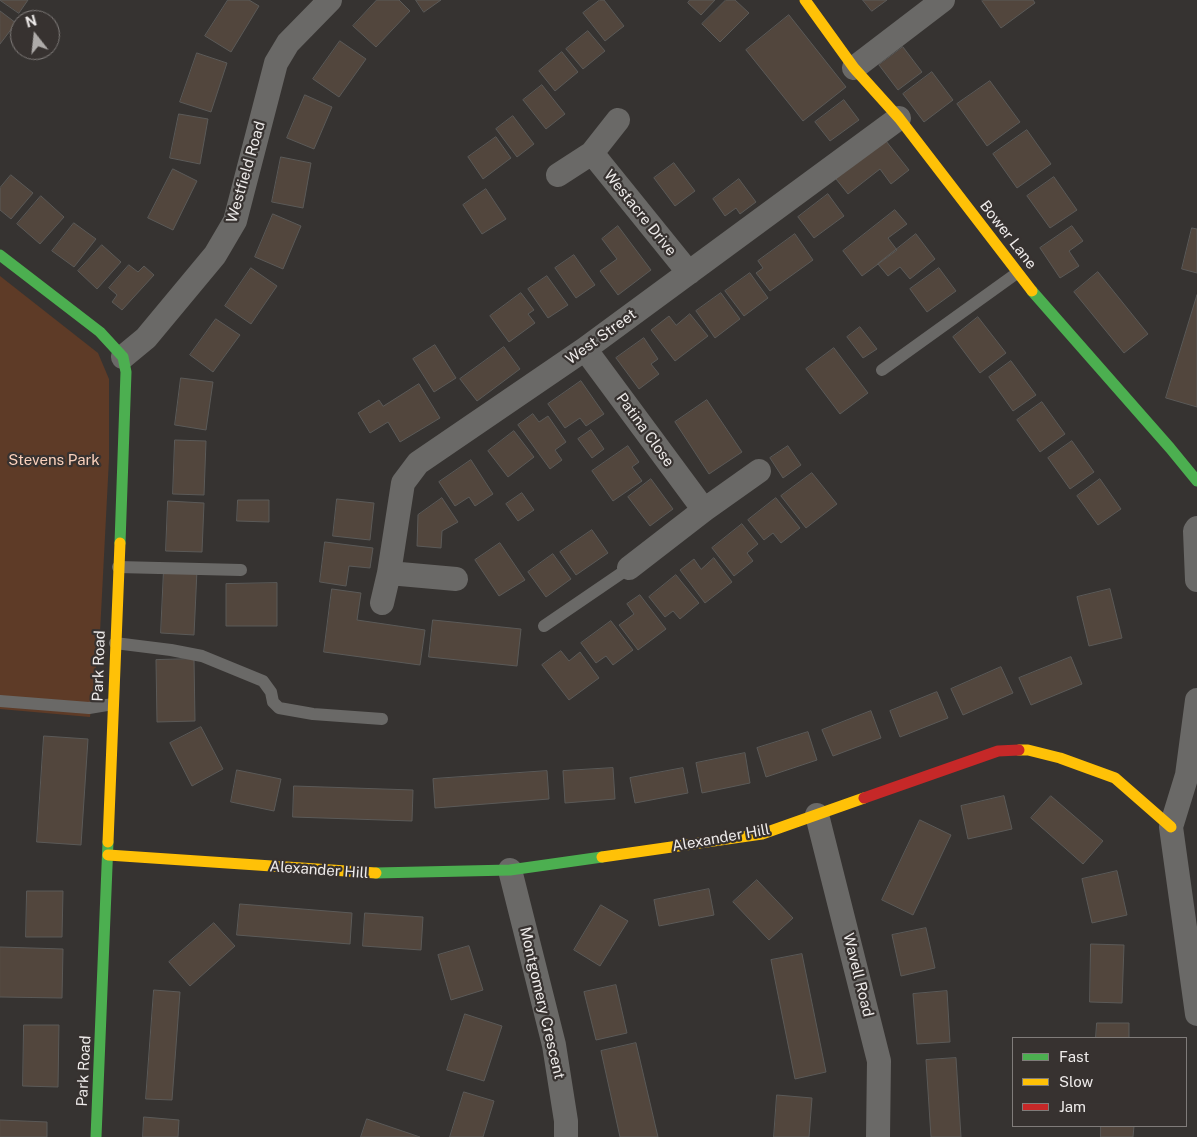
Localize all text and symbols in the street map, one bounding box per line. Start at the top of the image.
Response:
north arrow [10,10,60,60]
text: N [24,12,39,31]
street label: Westfield Road [223,119,269,225]
street label: Westacre Drive [600,166,680,260]
street label: Bower Lane [976,197,1040,273]
street label: West Street [562,305,640,369]
street label: Patina Close [612,390,678,470]
park label: Stevens Park [8,451,100,469]
street label: Park Road [89,630,109,702]
street label: Alexander Hill [671,821,771,855]
street label: Alexander Hill [269,858,369,882]
street label: Montgomery Crescent [516,925,568,1081]
street label: Wavell Road [839,931,877,1019]
street label: Park Road [73,1035,95,1107]
legend [1012,1037,1187,1127]
text: Fast [1059,1048,1089,1065]
text: Slow [1059,1073,1093,1090]
text: Jam [1059,1098,1086,1115]

